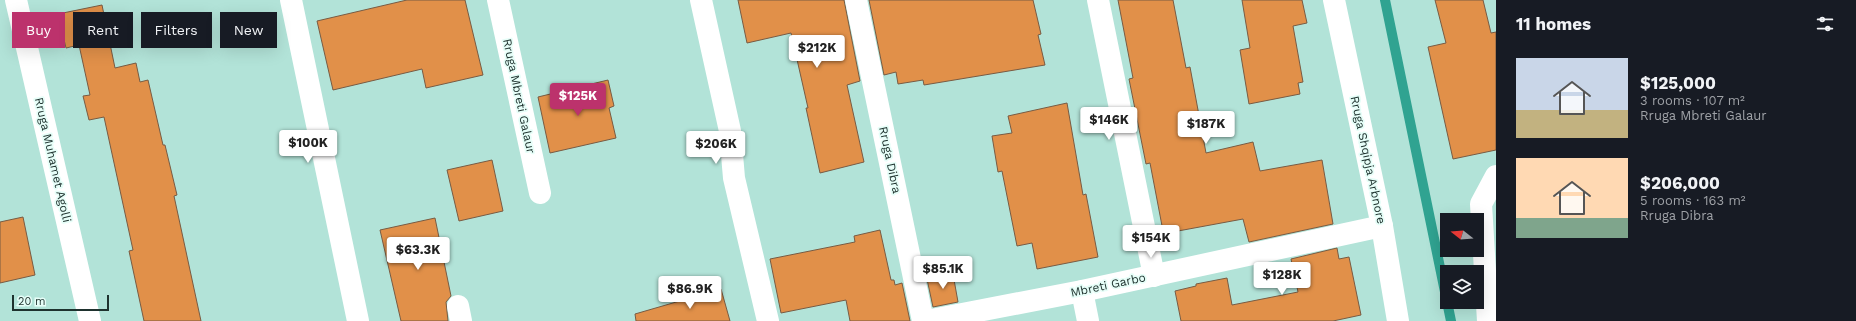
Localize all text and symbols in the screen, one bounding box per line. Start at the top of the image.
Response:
chip: Buy [12,12,65,48]
chip: Rent [73,12,133,48]
chip: Filters [141,12,212,48]
chip: New [220,12,277,48]
icon: filters [1814,13,1836,35]
text: 11 homes [1516,14,1591,34]
pin: $212K [789,35,845,69]
street label: Rruga Mbreti Galaur [500,37,538,155]
text: $212K [798,40,836,55]
text: $125,000 [1640,73,1716,93]
icon: home [1548,74,1596,122]
pin: $125K [550,83,606,117]
text: $125K [559,88,597,103]
text: 3 rooms · 107 m² [1640,93,1745,108]
street label: Rruga Shqipja Arbnore [1348,95,1388,225]
street label: Rruga Muhamet Agolli [32,96,74,224]
pin: $146K [1081,107,1137,141]
text: Rruga Mbreti Galaur [1640,108,1767,123]
pin: $187K [1178,111,1234,145]
text: $146K [1089,112,1129,127]
text: $187K [1187,116,1225,131]
street label: Rruga Dibra [876,125,904,195]
pin: $100K [280,130,336,164]
pin: $206K [688,131,744,165]
text: $100K [288,135,328,150]
text: $206K [695,136,737,151]
text: $206,000 [1640,173,1720,193]
icon: home [1548,174,1596,222]
text: 5 rooms · 163 m² [1640,193,1746,208]
text: Rruga Dibra [1640,208,1714,223]
north arrow [1440,213,1484,257]
map controls [1440,213,1484,309]
pin: $154K [1123,225,1179,259]
text: $154K [1132,230,1170,245]
pin: $63.3K [385,237,451,271]
text: $63.3K [396,242,440,257]
pin: $85.1K [910,256,976,290]
text: $85.1K [922,261,964,276]
pin: $128K [1254,262,1310,296]
button: layers [1440,265,1484,309]
text: $128K [1263,267,1301,282]
street label: Mbreti Garbo [1069,270,1147,300]
pin: $86.9K [657,276,723,310]
text: $86.9K [667,281,713,296]
scale bar [12,293,109,312]
text: 20 m [18,295,46,308]

